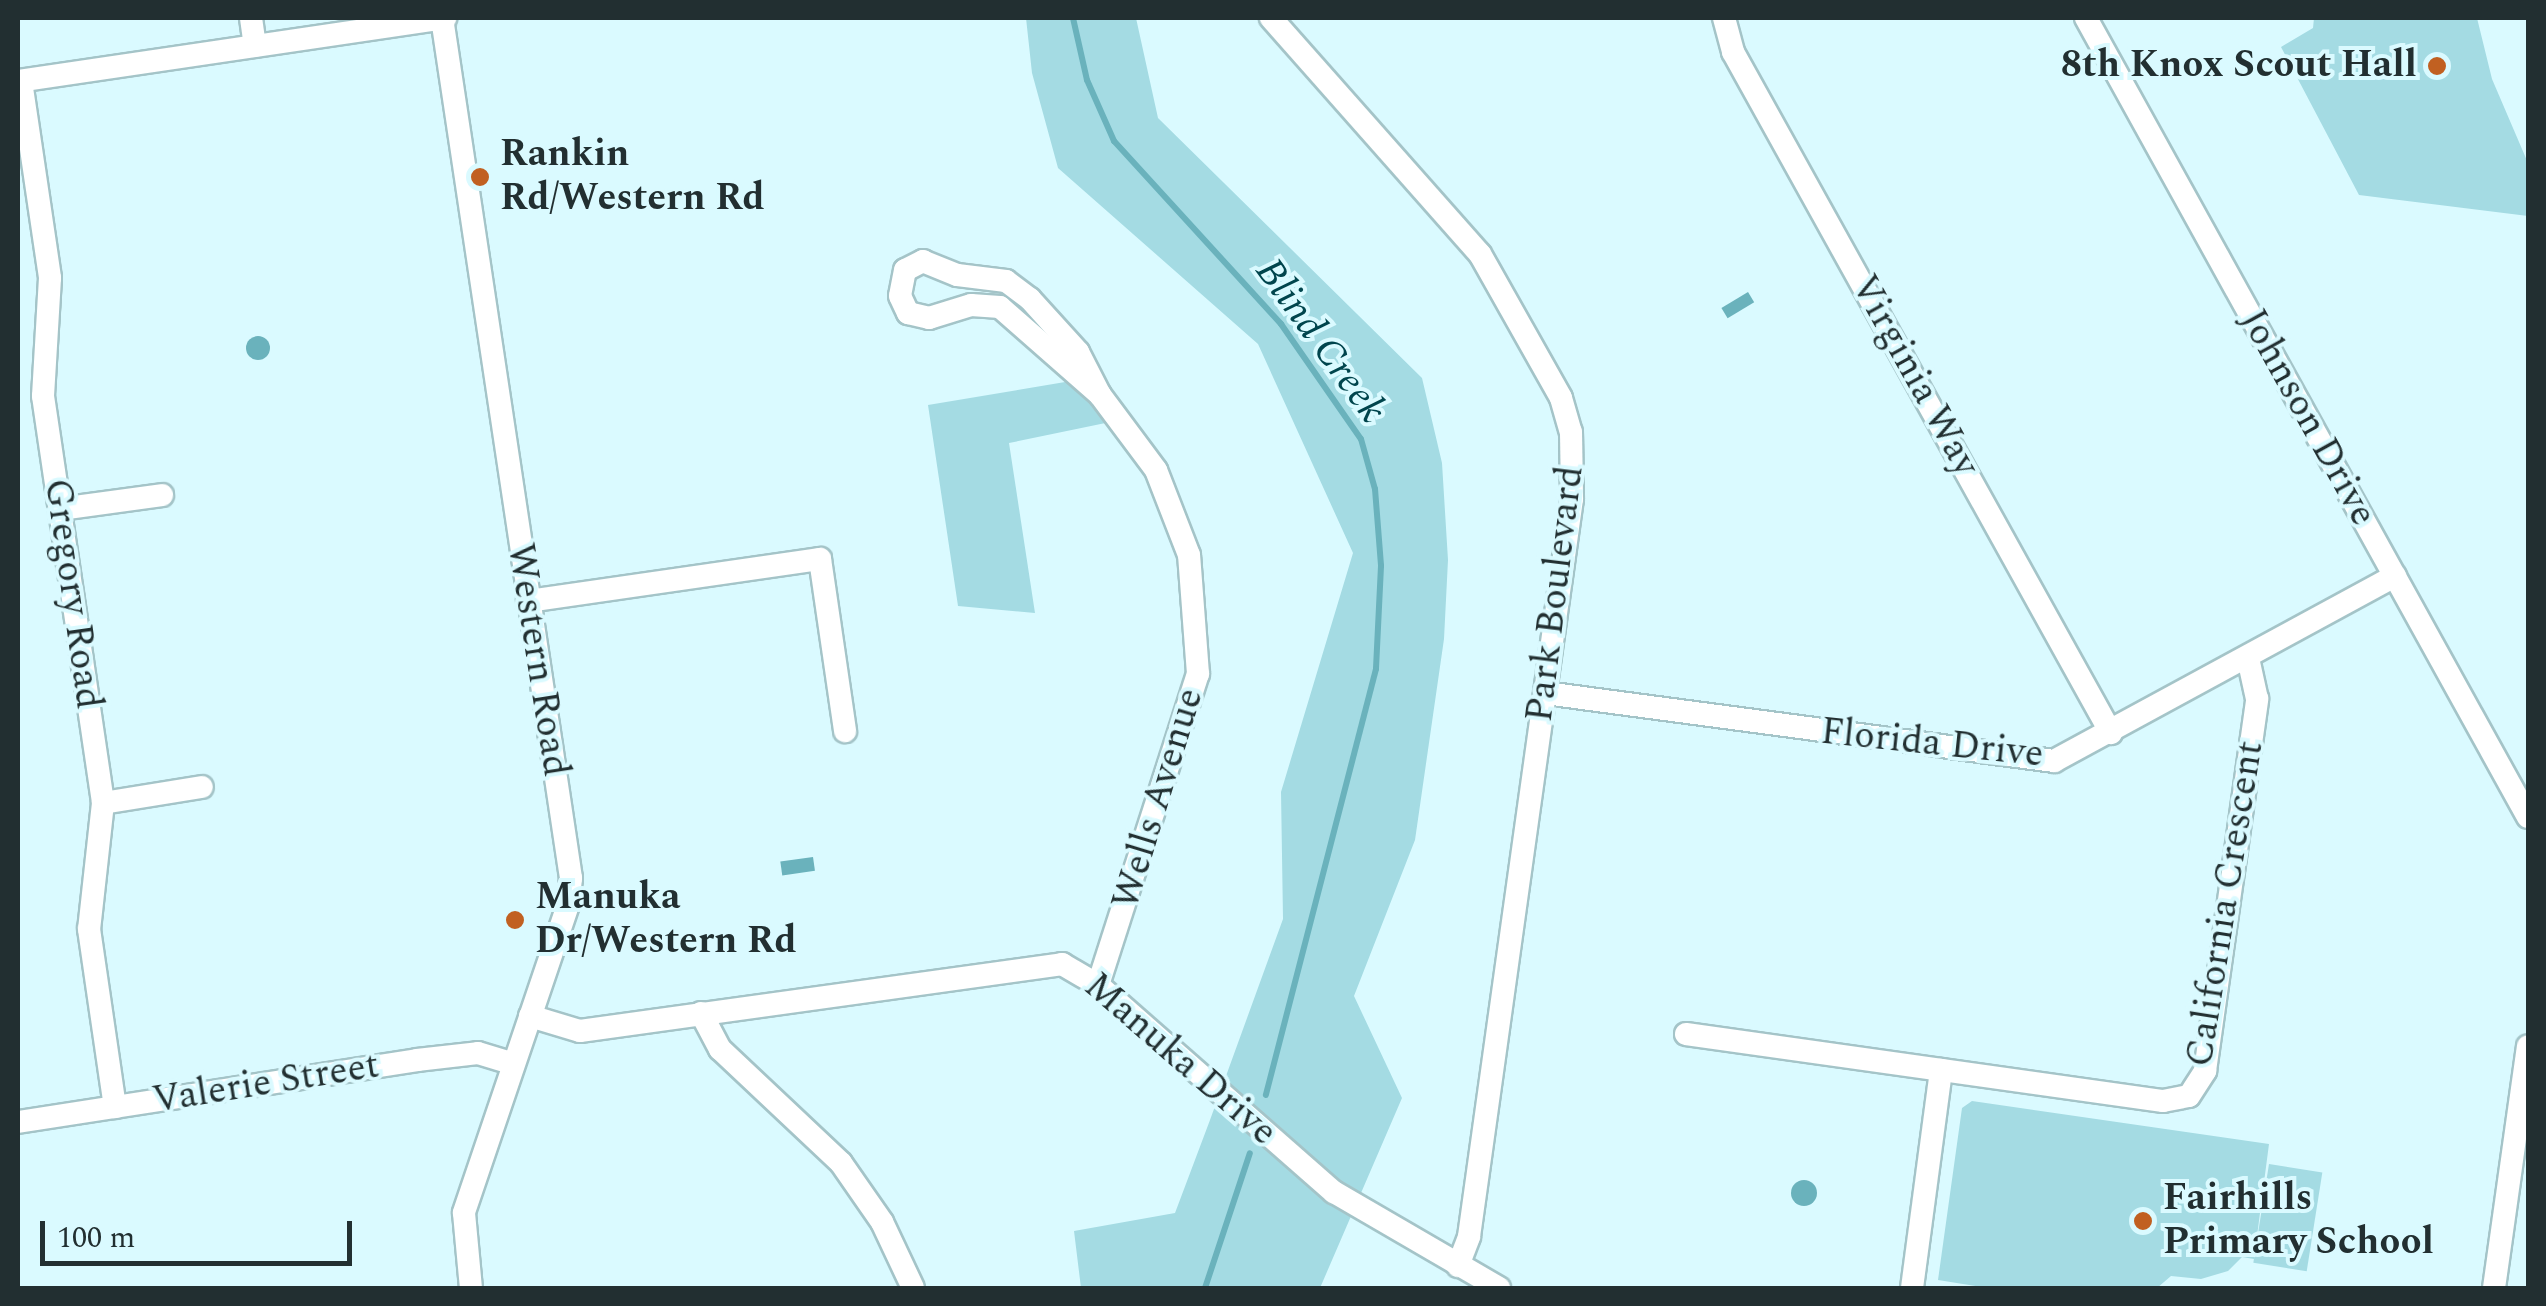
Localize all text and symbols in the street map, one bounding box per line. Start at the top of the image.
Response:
place label: 8th Knox Scout Hall [2061,43,2417,89]
marker: 8th Knox Scout Hall [2426,55,2448,77]
place label: Rankin Rd/Western Rd [500,132,765,222]
marker: Rankin Rd/Western Rd [469,166,491,188]
water label: Blind Creek [1244,249,1396,433]
street label: Virginia Way [1840,268,1988,484]
street label: Johnson Drive [2229,302,2385,534]
street label: Park Boulevard [1518,463,1594,725]
street label: Gregory Road [33,476,111,712]
street label: Western Road [496,540,578,780]
street label: Wells Avenue [1104,683,1214,915]
street label: Florida Drive [1818,710,2046,778]
street label: California Crescent [2178,738,2274,1070]
place label: Manuka Dr/Western Rd [535,875,797,964]
marker: Manuka Dr/Western Rd [504,909,526,931]
street label: Manuka Drive [1074,964,1286,1156]
street label: Valerie Street [149,1044,383,1124]
place label: Fairhills Primary School [2163,1176,2434,1266]
scale bar [45,1201,358,1263]
marker: Fairhills Primary School [2132,1210,2154,1232]
text: 100 m [57,1215,135,1261]

